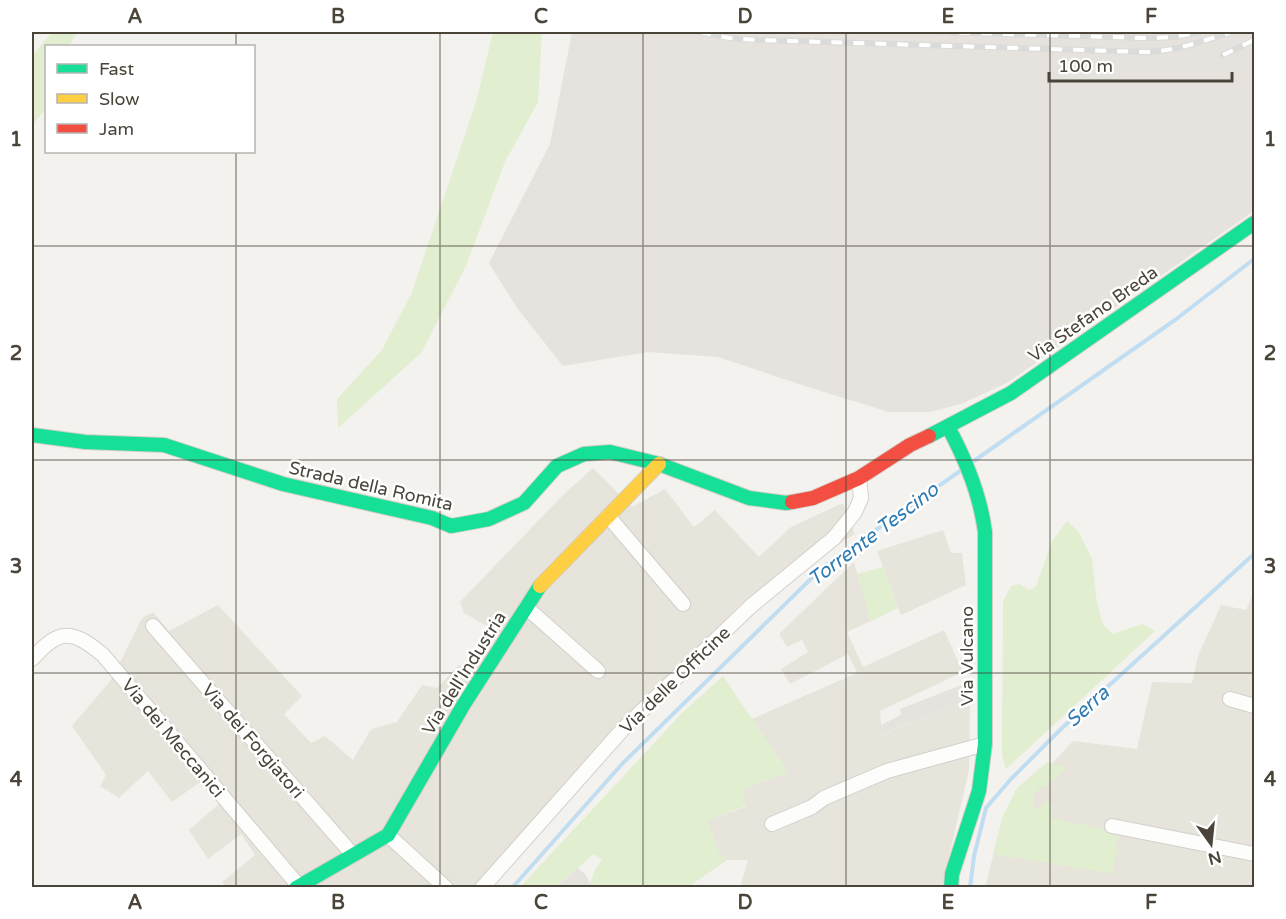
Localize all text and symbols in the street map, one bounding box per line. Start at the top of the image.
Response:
text: A [128,5,143,29]
text: B [331,5,345,29]
text: C [534,5,548,29]
text: D [737,5,753,29]
text: E [942,5,955,29]
text: F [1145,5,1157,29]
legend [45,45,255,153]
scale bar [1049,45,1232,83]
text: 100 m [1058,55,1113,77]
text: Fast [99,58,134,80]
text: Slow [99,88,140,110]
text: Jam [99,118,134,140]
text: 1 [10,128,22,152]
text: 1 [1264,128,1276,152]
street label: Via Stefano Breda [1024,261,1162,367]
text: 2 [10,342,22,366]
text: 2 [1264,342,1276,366]
street label: Strada della Romita [287,456,455,516]
water label: Torrente Tescino [804,477,944,592]
text: 3 [10,555,22,579]
text: 3 [1264,555,1276,579]
street label: Via Vulcano [956,606,978,706]
street label: Via dell'Industria [417,607,511,739]
street label: Via delle Officine [615,622,735,738]
street label: Via dei Meccanici [117,674,229,802]
street label: Via dei Forgiatori [197,679,309,803]
water label: Serra [1061,681,1115,732]
text: 4 [10,768,23,792]
text: 4 [1264,768,1277,792]
north arrow [1181,814,1241,874]
text: N [1206,846,1223,869]
text: A [128,891,143,915]
text: B [331,891,345,915]
text: C [534,891,548,915]
text: D [737,891,753,915]
text: E [942,891,955,915]
text: F [1145,891,1157,915]

